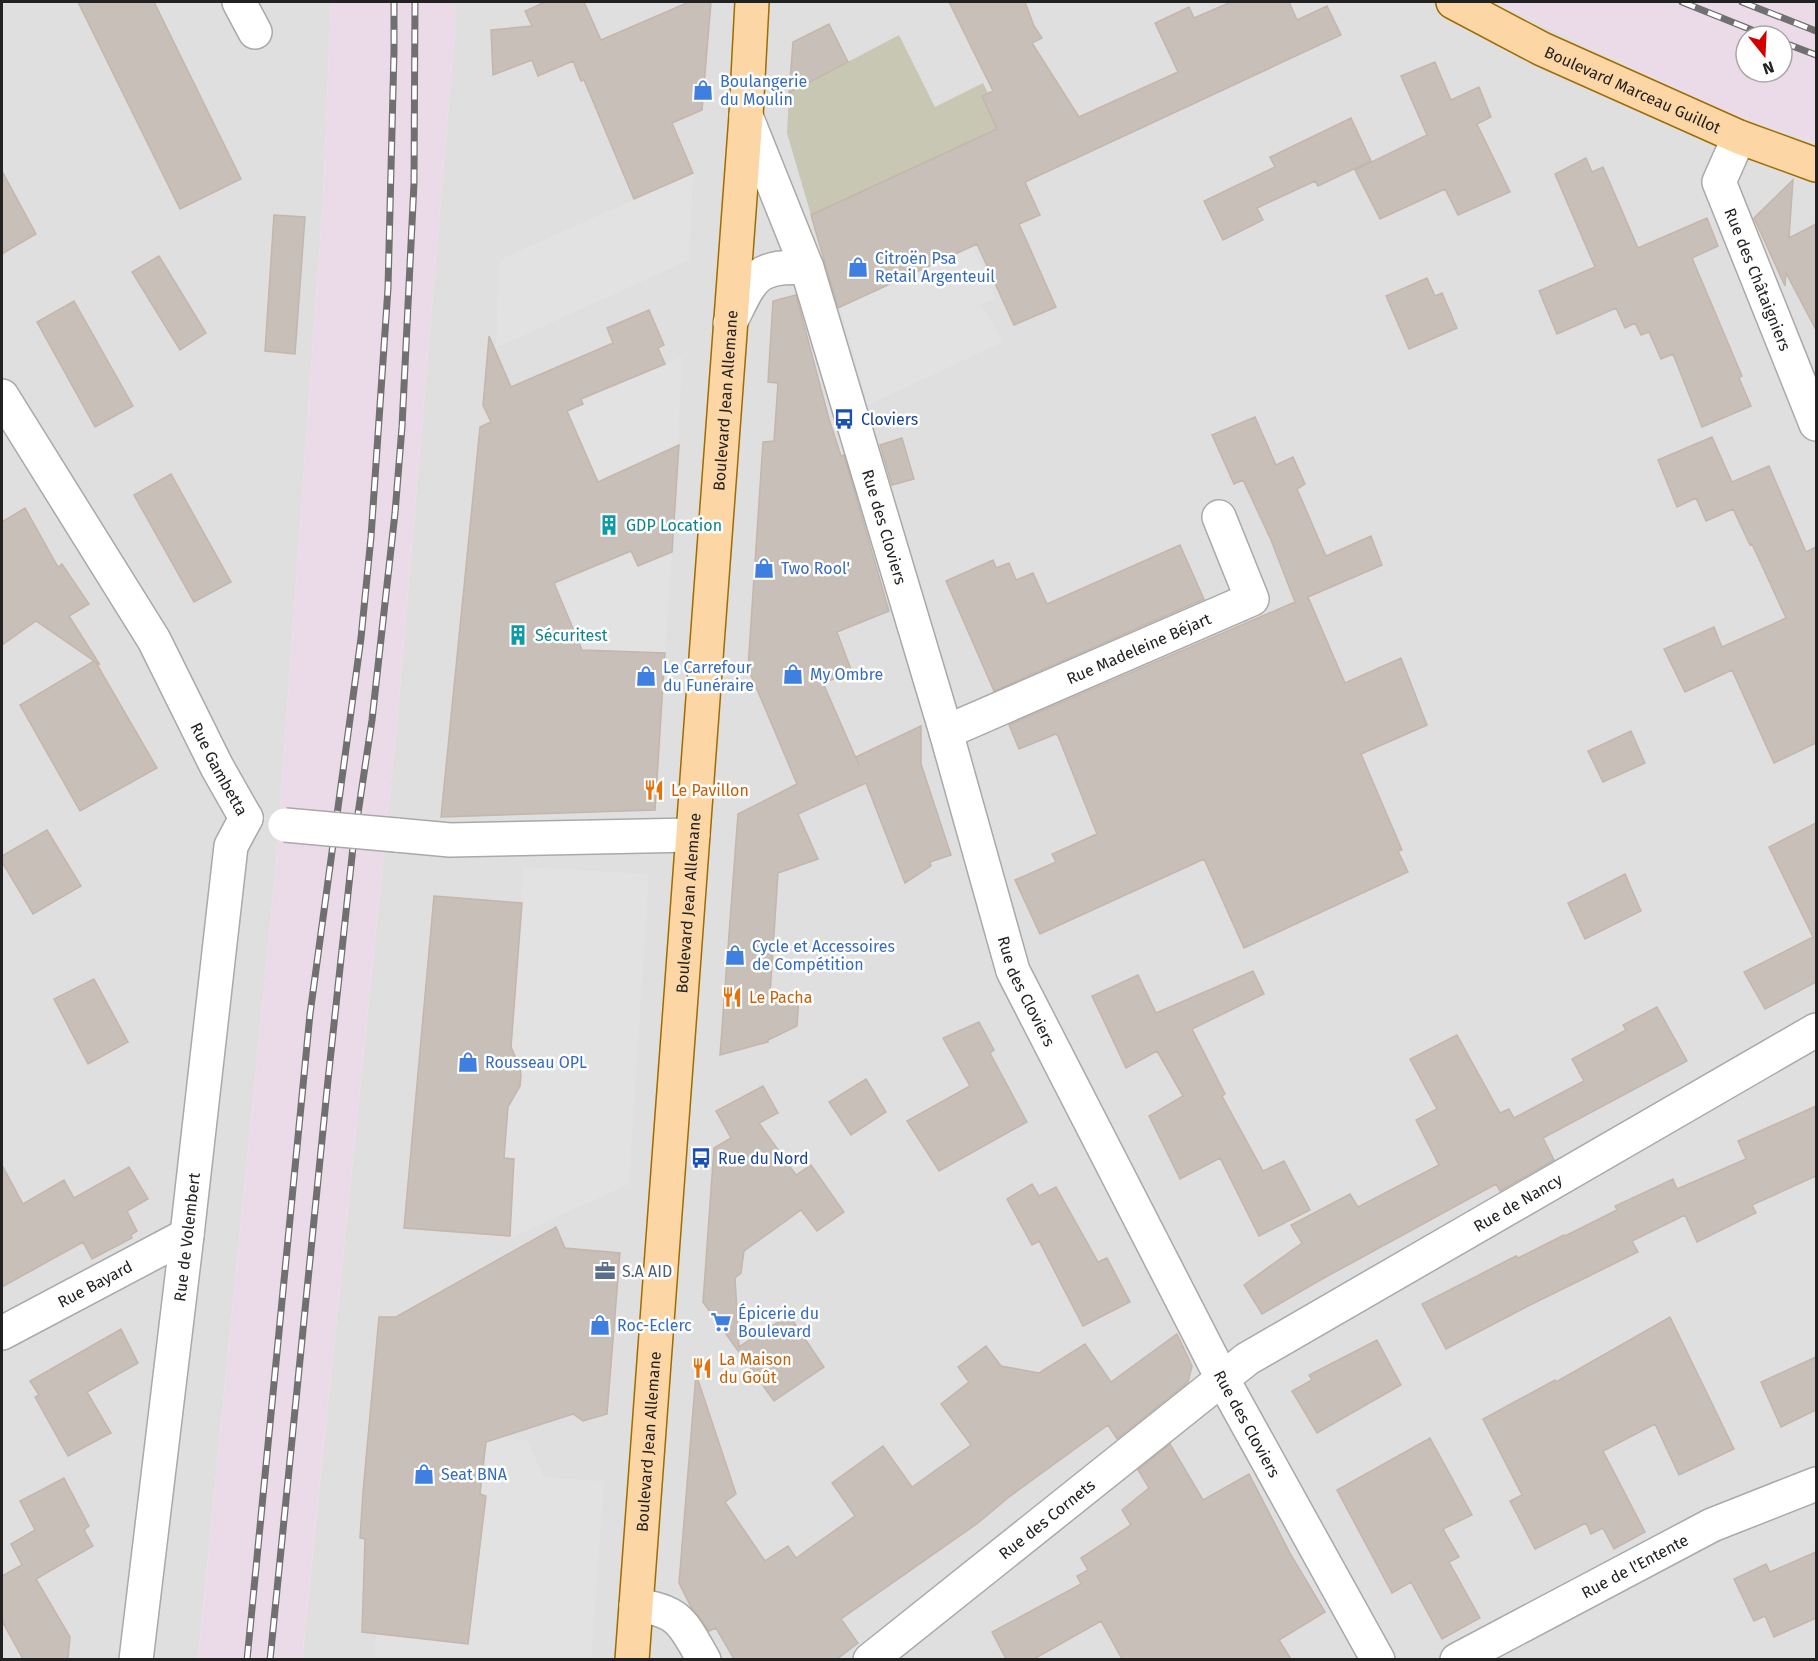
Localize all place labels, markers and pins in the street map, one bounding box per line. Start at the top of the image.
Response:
place label: Boulangerie du Moulin [720,72,807,109]
shop icon: Boulangerie du Moulin [691,78,715,102]
place label: Citroën Psa Retail Argenteuil [875,249,995,286]
shop icon: Citroën Psa Retail Argenteuil [846,255,870,279]
bus stop icon: Cloviers [832,407,856,431]
place label: Cloviers [861,410,918,429]
building icon: GDP Location [597,513,621,537]
place label: GDP Location [626,516,722,535]
shop icon: Two Rool' [752,556,776,580]
place label: Two Rool' [781,559,850,578]
building icon: Sécuritest [506,623,530,647]
place label: Sécuritest [535,626,608,645]
place label: Le Carrefour du Funéraire [663,658,754,695]
shop icon: My Ombre [781,662,805,686]
shop icon: Le Carrefour du Funéraire [634,664,658,688]
place label: My Ombre [810,665,883,684]
restaurant icon: Le Pavillon [642,778,666,802]
place label: Le Pavillon [671,781,749,800]
place label: Cycle et Accessoires de Compétition [752,937,895,974]
shop icon: Cycle et Accessoires de Compétition [723,943,747,967]
restaurant icon: Le Pacha [720,985,744,1009]
place label: Le Pacha [749,988,812,1007]
shop icon: Rousseau OPL [456,1050,480,1074]
place label: Rousseau OPL [485,1053,587,1072]
bus stop icon: Rue du Nord [689,1146,713,1170]
place label: Rue du Nord [718,1149,809,1168]
office icon: S.A AID [593,1259,617,1283]
place label: S.A AID [622,1262,672,1281]
place label: Épicerie du Boulevard [738,1303,819,1341]
supermarket icon: Épicerie du Boulevard [709,1310,733,1334]
shop icon: Roc-Eclerc [588,1313,612,1337]
place label: Roc-Eclerc [617,1316,692,1335]
place label: La Maison du Goût [719,1350,792,1387]
restaurant icon: La Maison du Goût [690,1356,714,1380]
shop icon: Seat BNA [412,1462,436,1486]
place label: Seat BNA [441,1465,508,1484]

